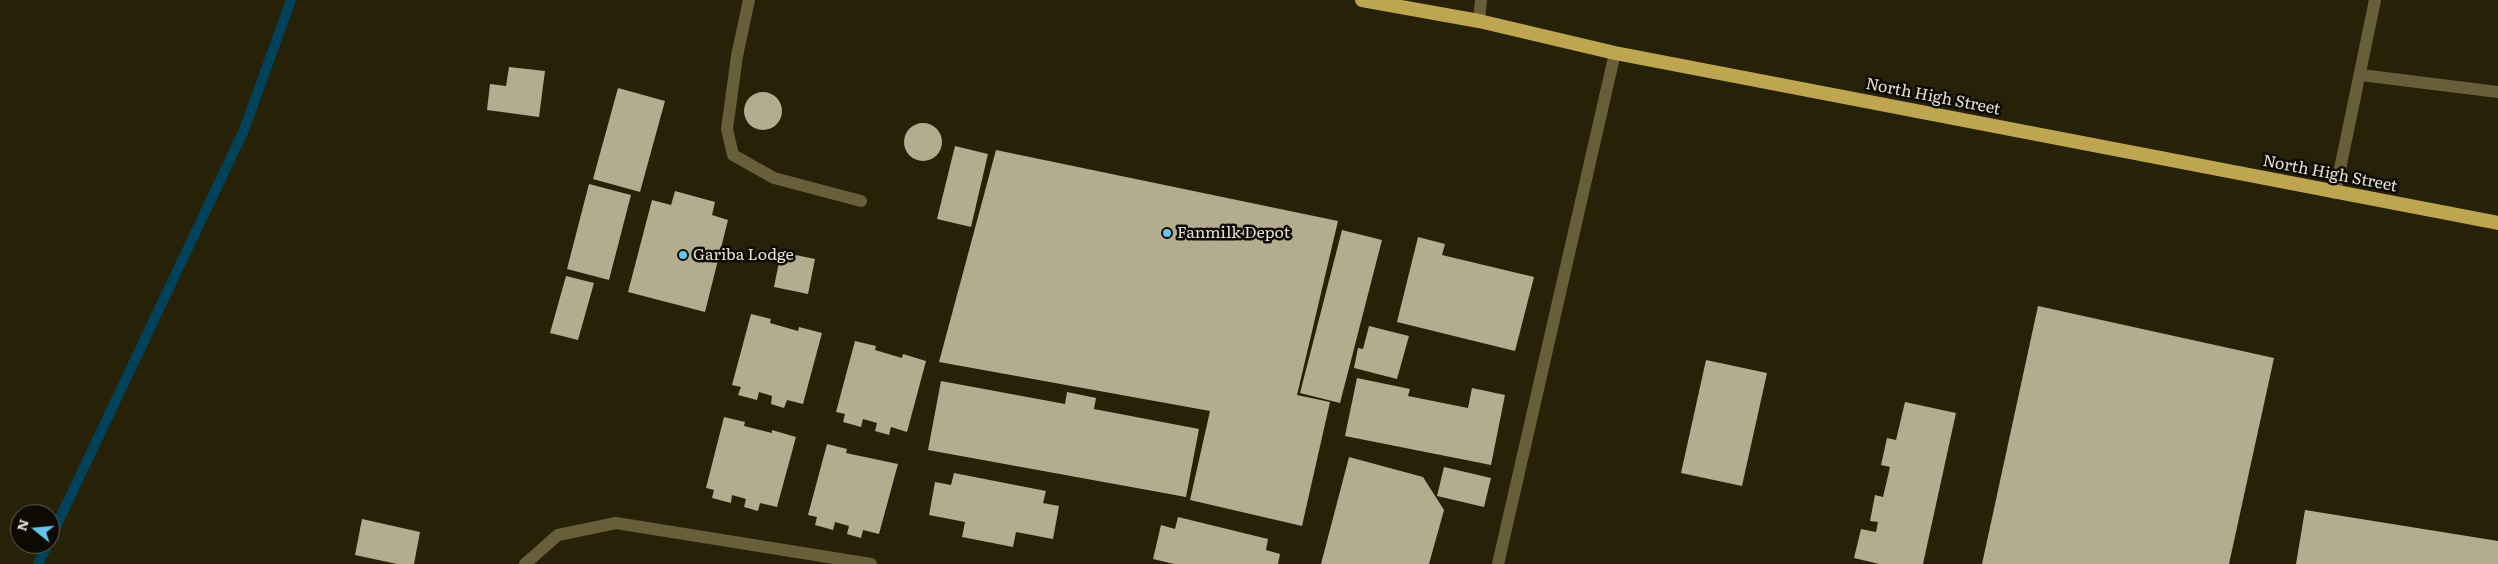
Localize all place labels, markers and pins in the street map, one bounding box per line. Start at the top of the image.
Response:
place label: Fanmilk Depot [1177,223,1290,243]
marker: Fanmilk Depot [1161,227,1173,239]
place label: Gariba Lodge [693,245,794,265]
marker: Gariba Lodge [677,249,689,261]

